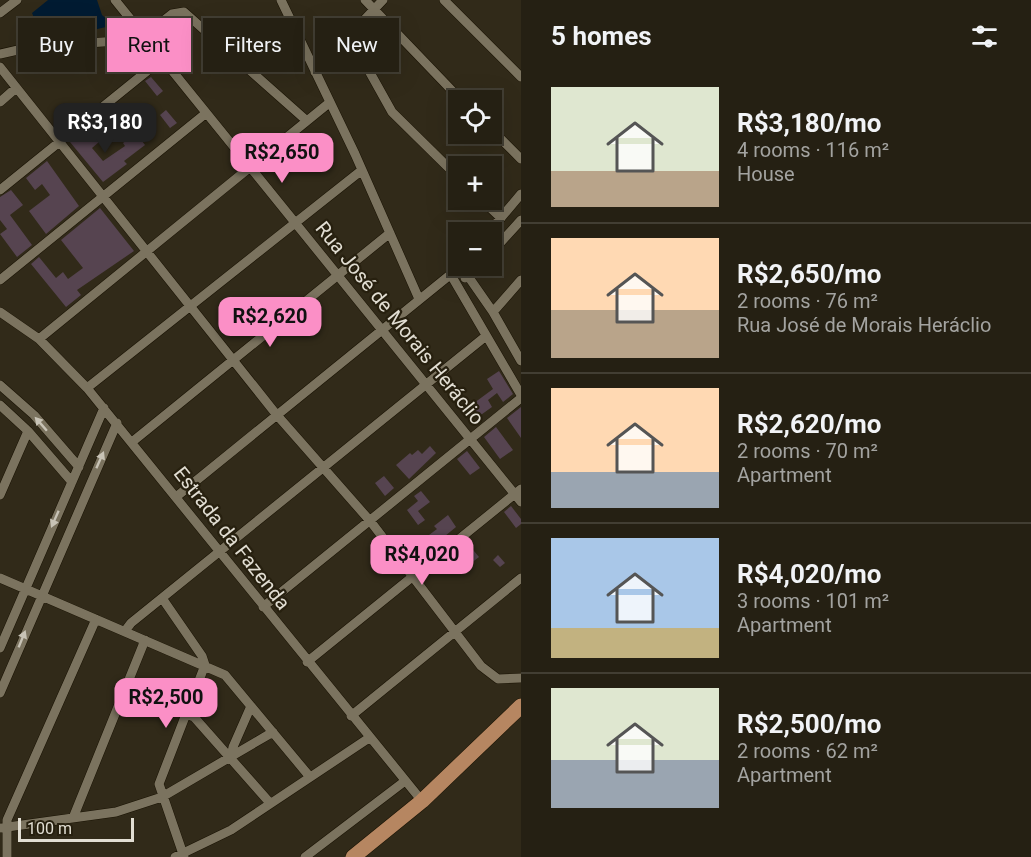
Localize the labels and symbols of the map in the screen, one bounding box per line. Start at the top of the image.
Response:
pin: R$3,180 [50,103,160,154]
pin: R$2,650 [227,133,337,184]
street label: Rua José de Morais Heráclio [311,217,489,429]
pin: R$2,620 [215,297,325,348]
one-way arrow [35,417,48,432]
one-way arrow [95,451,105,469]
street label: Estrada da Fazenda [169,462,295,614]
one-way arrow [51,511,60,528]
pin: R$4,020 [367,535,477,586]
one-way arrow [18,630,27,648]
pin: R$2,500 [111,678,221,729]
scale bar [18,815,134,842]

